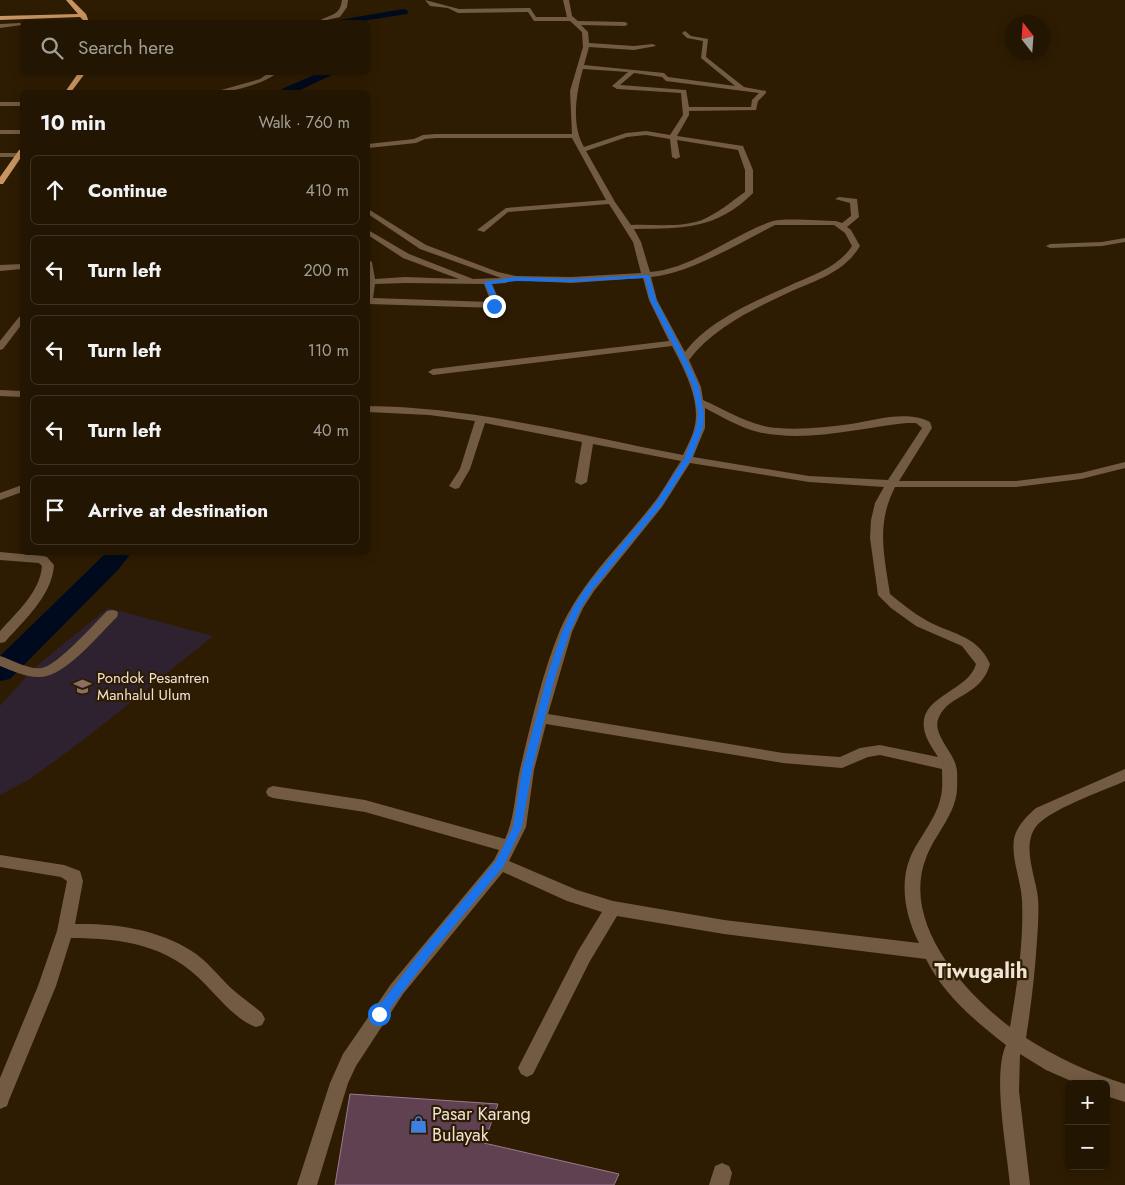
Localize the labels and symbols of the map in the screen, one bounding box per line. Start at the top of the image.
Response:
north arrow [1005,15,1050,60]
route end [483,295,506,318]
place label: Pondok Pesantren Manhalul Ulum [97,667,209,706]
school or university icon: Pondok Pesantren Manhalul Ulum [73,677,93,697]
district label: Tiwugalih [934,956,1028,986]
route start [368,1003,391,1026]
place label: Pasar Karang Bulayak [432,1101,531,1148]
shop icon: Pasar Karang Bulayak [408,1114,428,1134]

